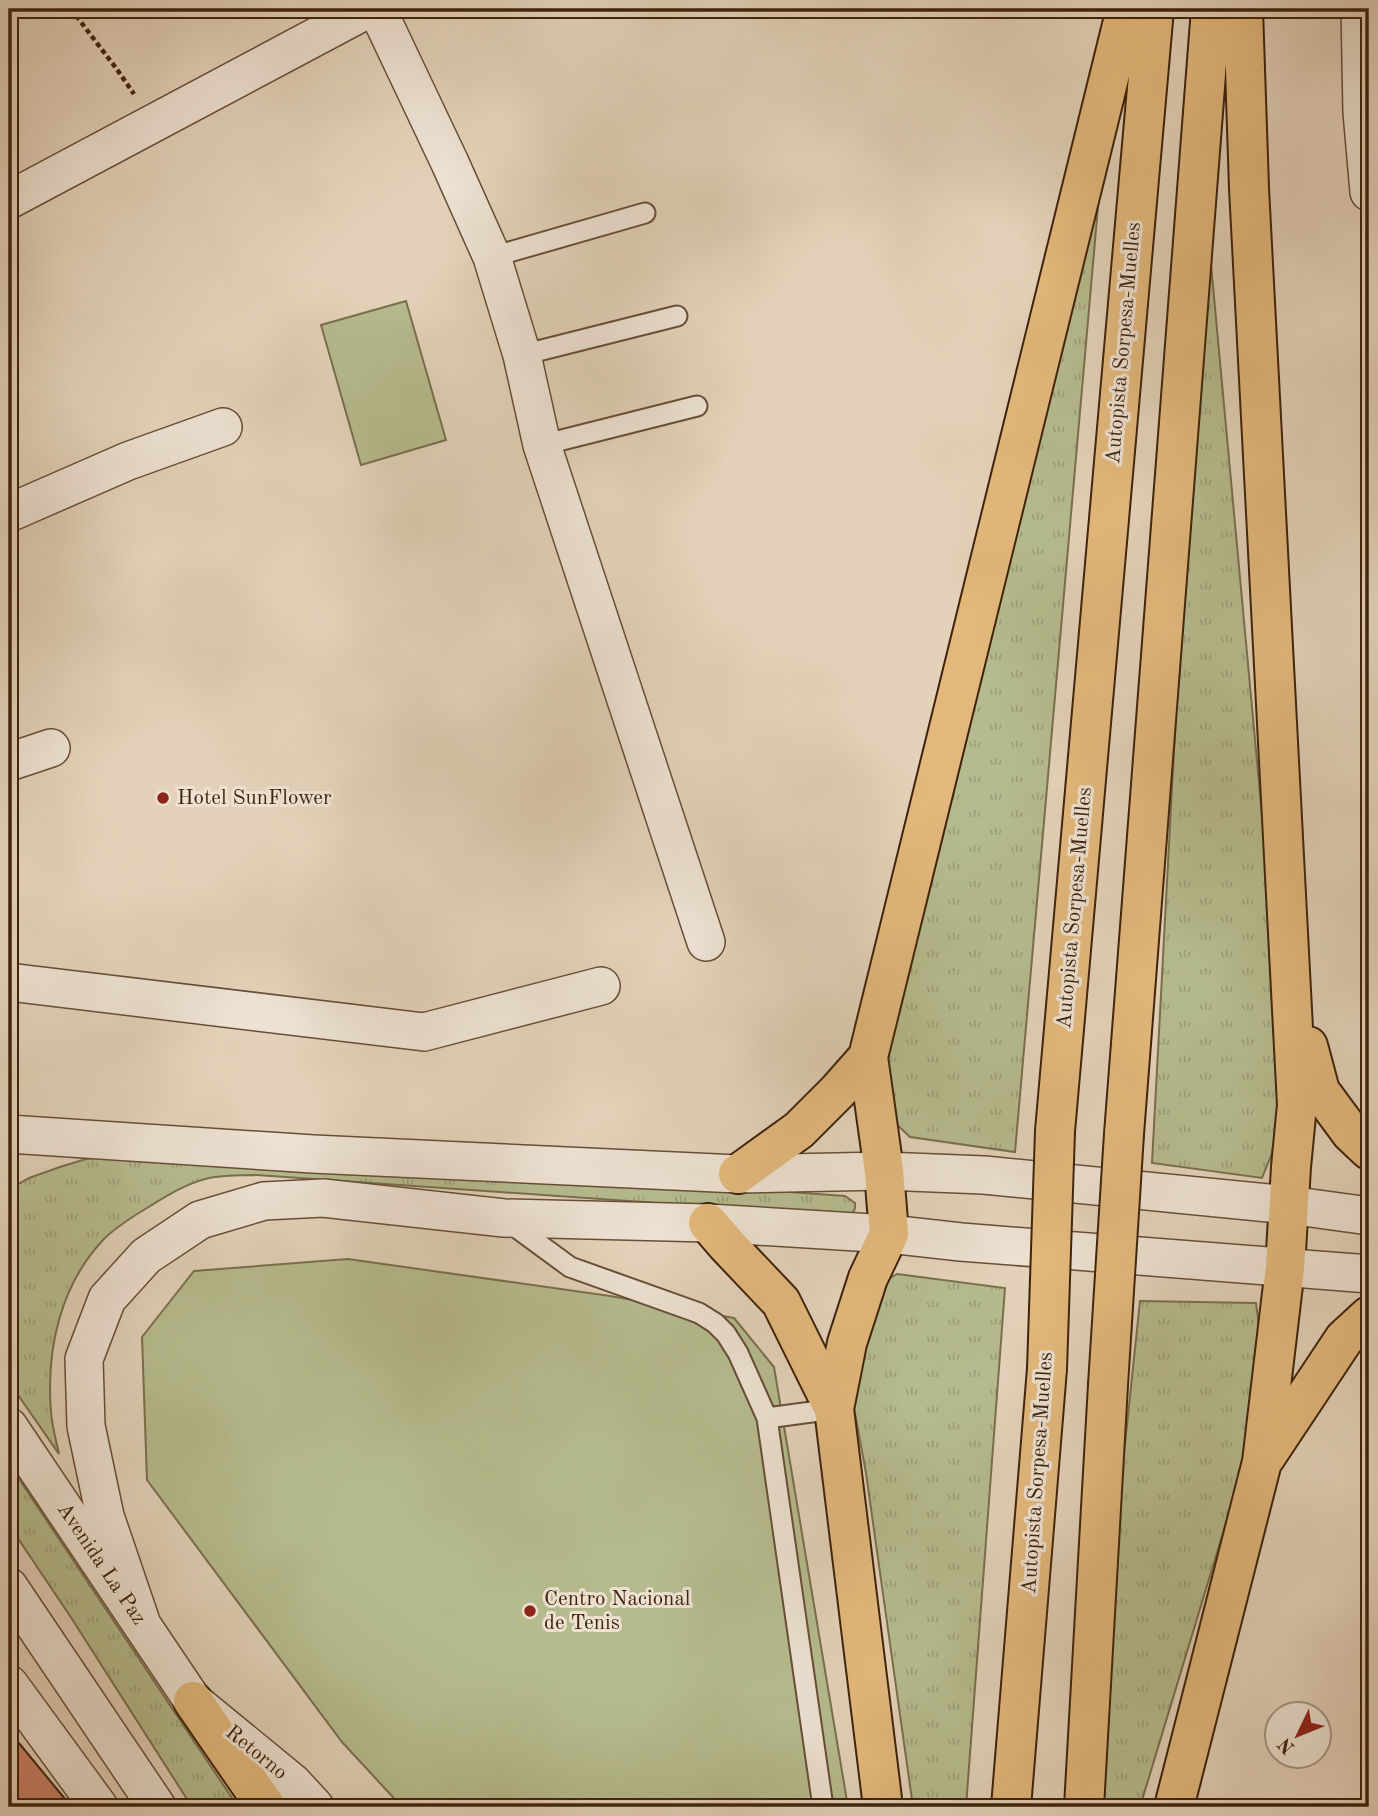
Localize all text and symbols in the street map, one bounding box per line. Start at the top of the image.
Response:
street label: Autopista Sorpesa-Muelles [1103,221,1145,465]
street label: Autopista Sorpesa-Muelles [1054,786,1096,1030]
place label: Hotel SunFlower [177,788,332,809]
marker: Hotel SunFlower [155,790,171,806]
street label: Autopista Sorpesa-Muelles [1019,1351,1057,1595]
street label: Avenida La Paz [53,1499,149,1629]
place label: Centro Nacional de Tenis [544,1589,691,1634]
marker: Centro Nacional de Tenis [522,1603,538,1619]
north arrow [1262,1700,1332,1770]
street label: Retorno [221,1722,291,1784]
text: N [1275,1733,1299,1757]

